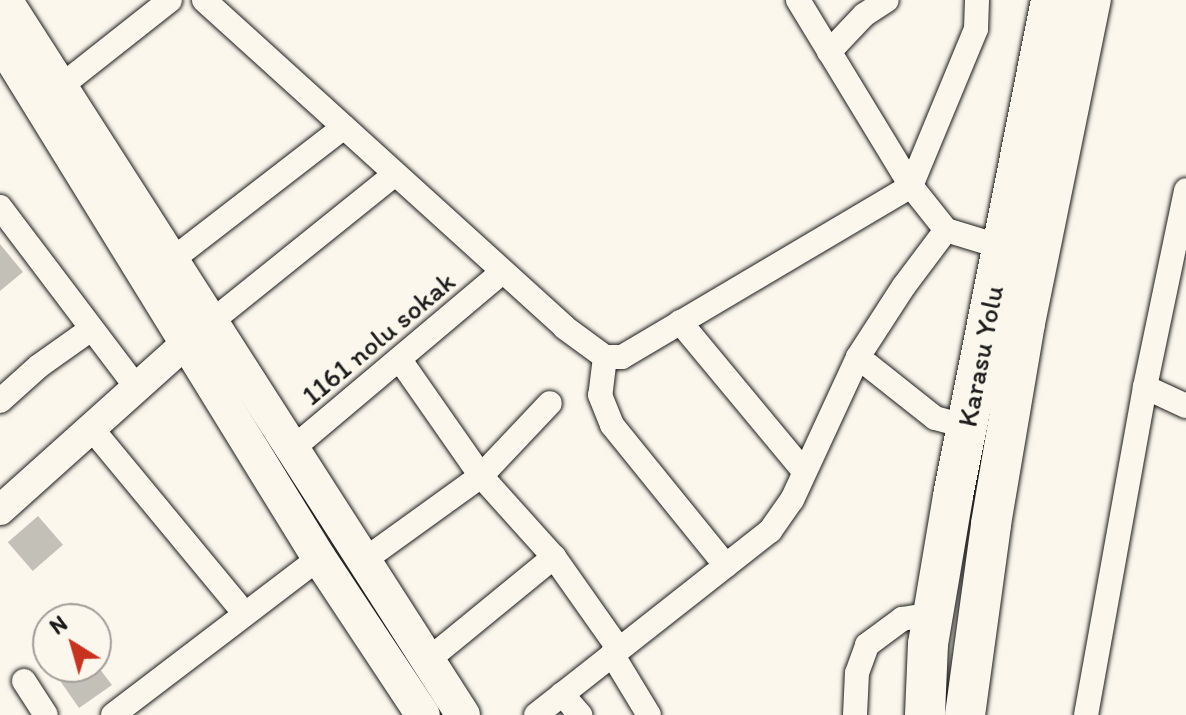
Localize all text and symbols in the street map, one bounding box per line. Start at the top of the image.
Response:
street label: 1161 nolu sokak [295,264,461,412]
street label: Karasu Yolu [950,282,1010,430]
north arrow [32,603,112,683]
text: N [44,610,73,640]

